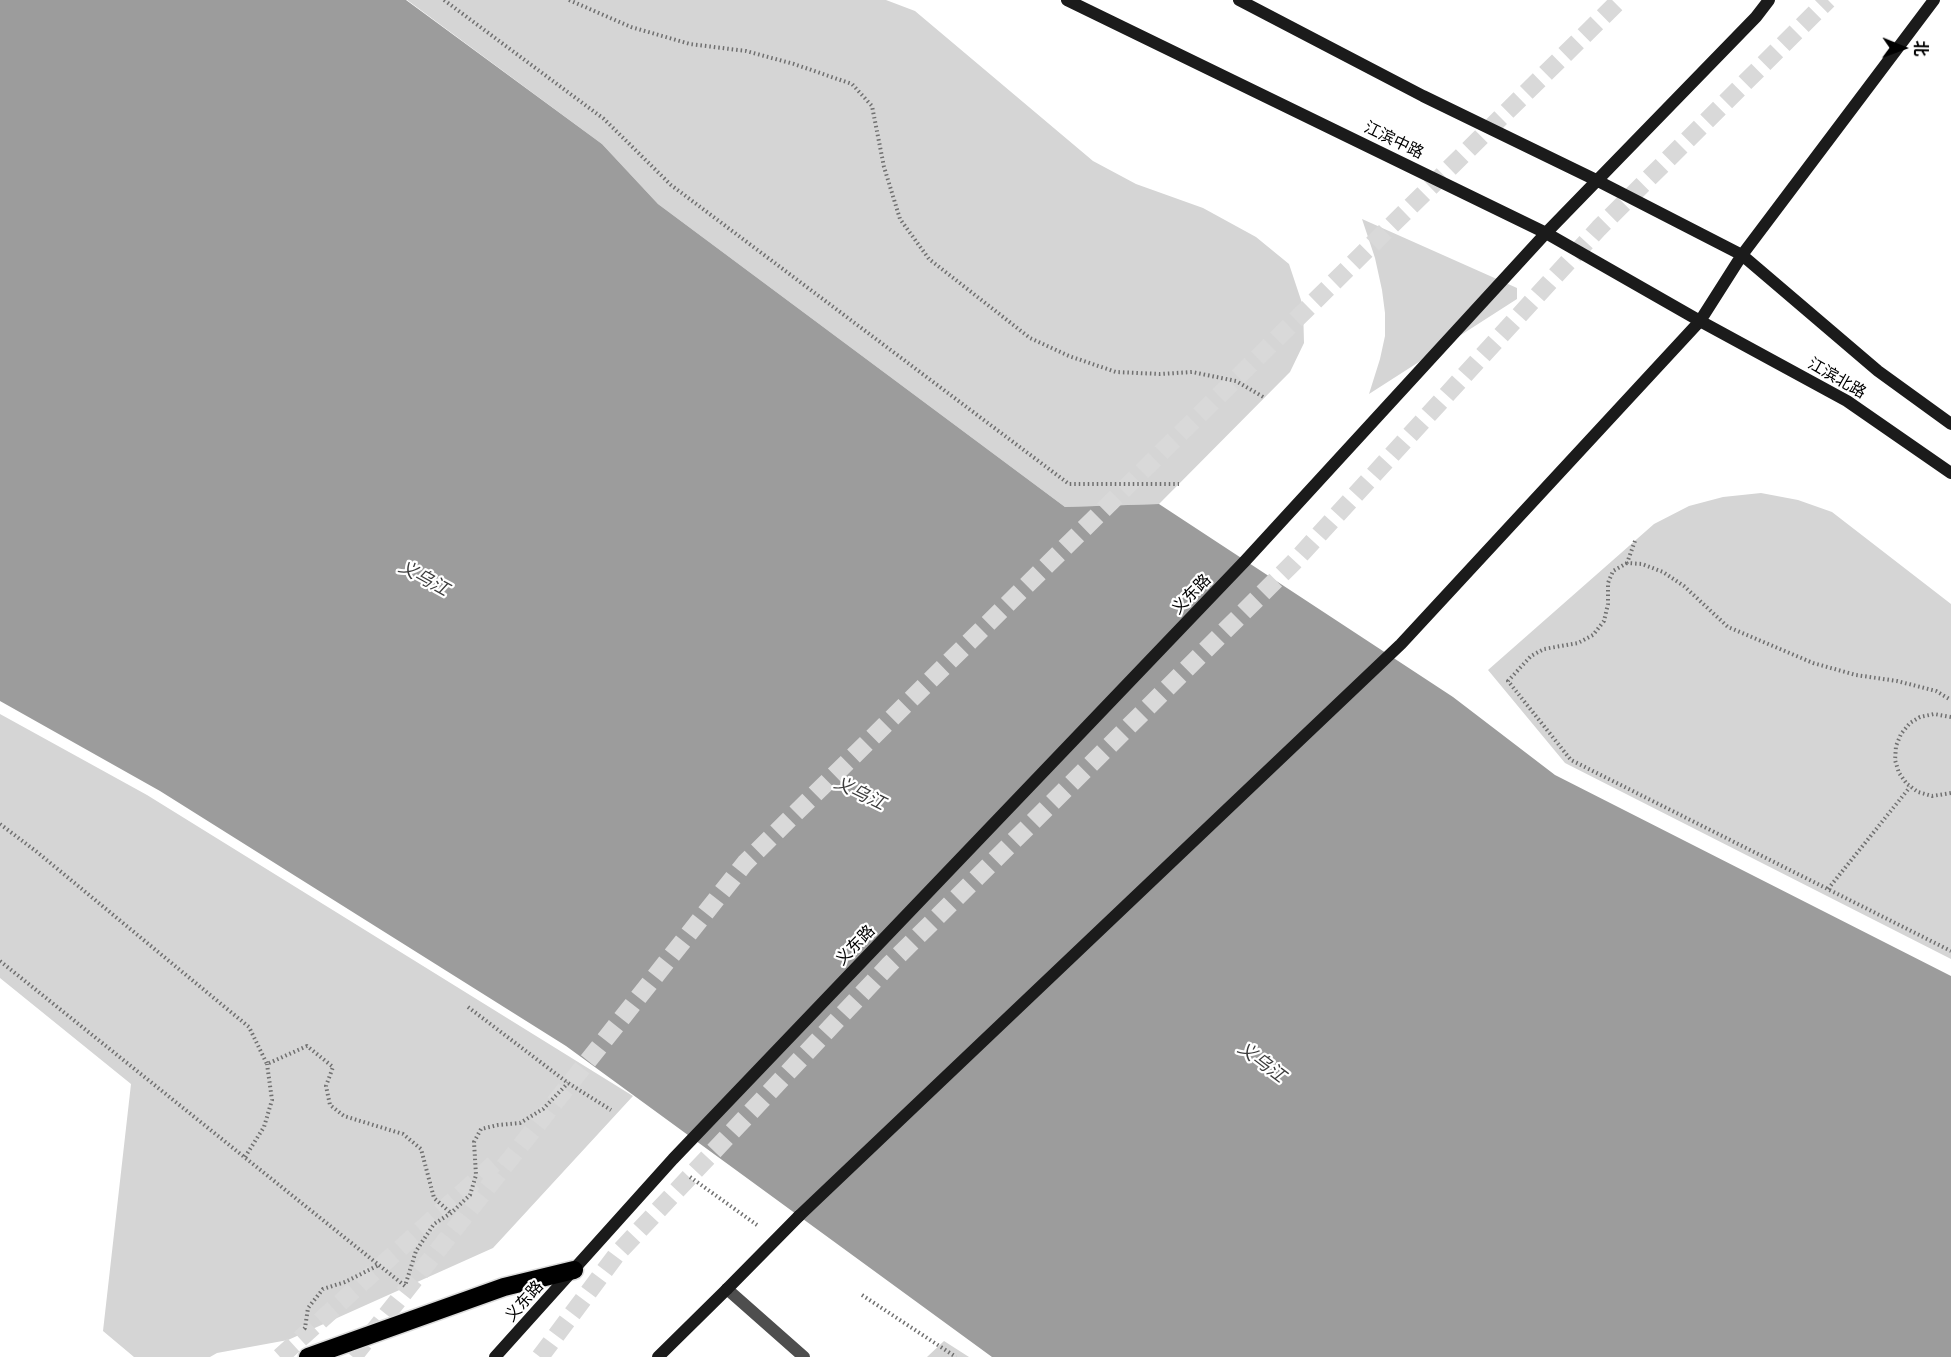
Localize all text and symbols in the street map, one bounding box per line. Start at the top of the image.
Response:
north arrow [1873,18,1933,78]
text: 北 [1912,40,1931,56]
street label: 江滨中路 [1361,117,1427,163]
street label: 江滨北路 [1804,354,1870,402]
water label: 义乌江 [395,555,453,601]
street label: 义东路 [1167,570,1215,618]
water label: 义乌江 [831,771,889,815]
street label: 义东路 [831,921,879,969]
water label: 义乌江 [1234,1037,1290,1087]
street label: 义东路 [501,1277,547,1325]

